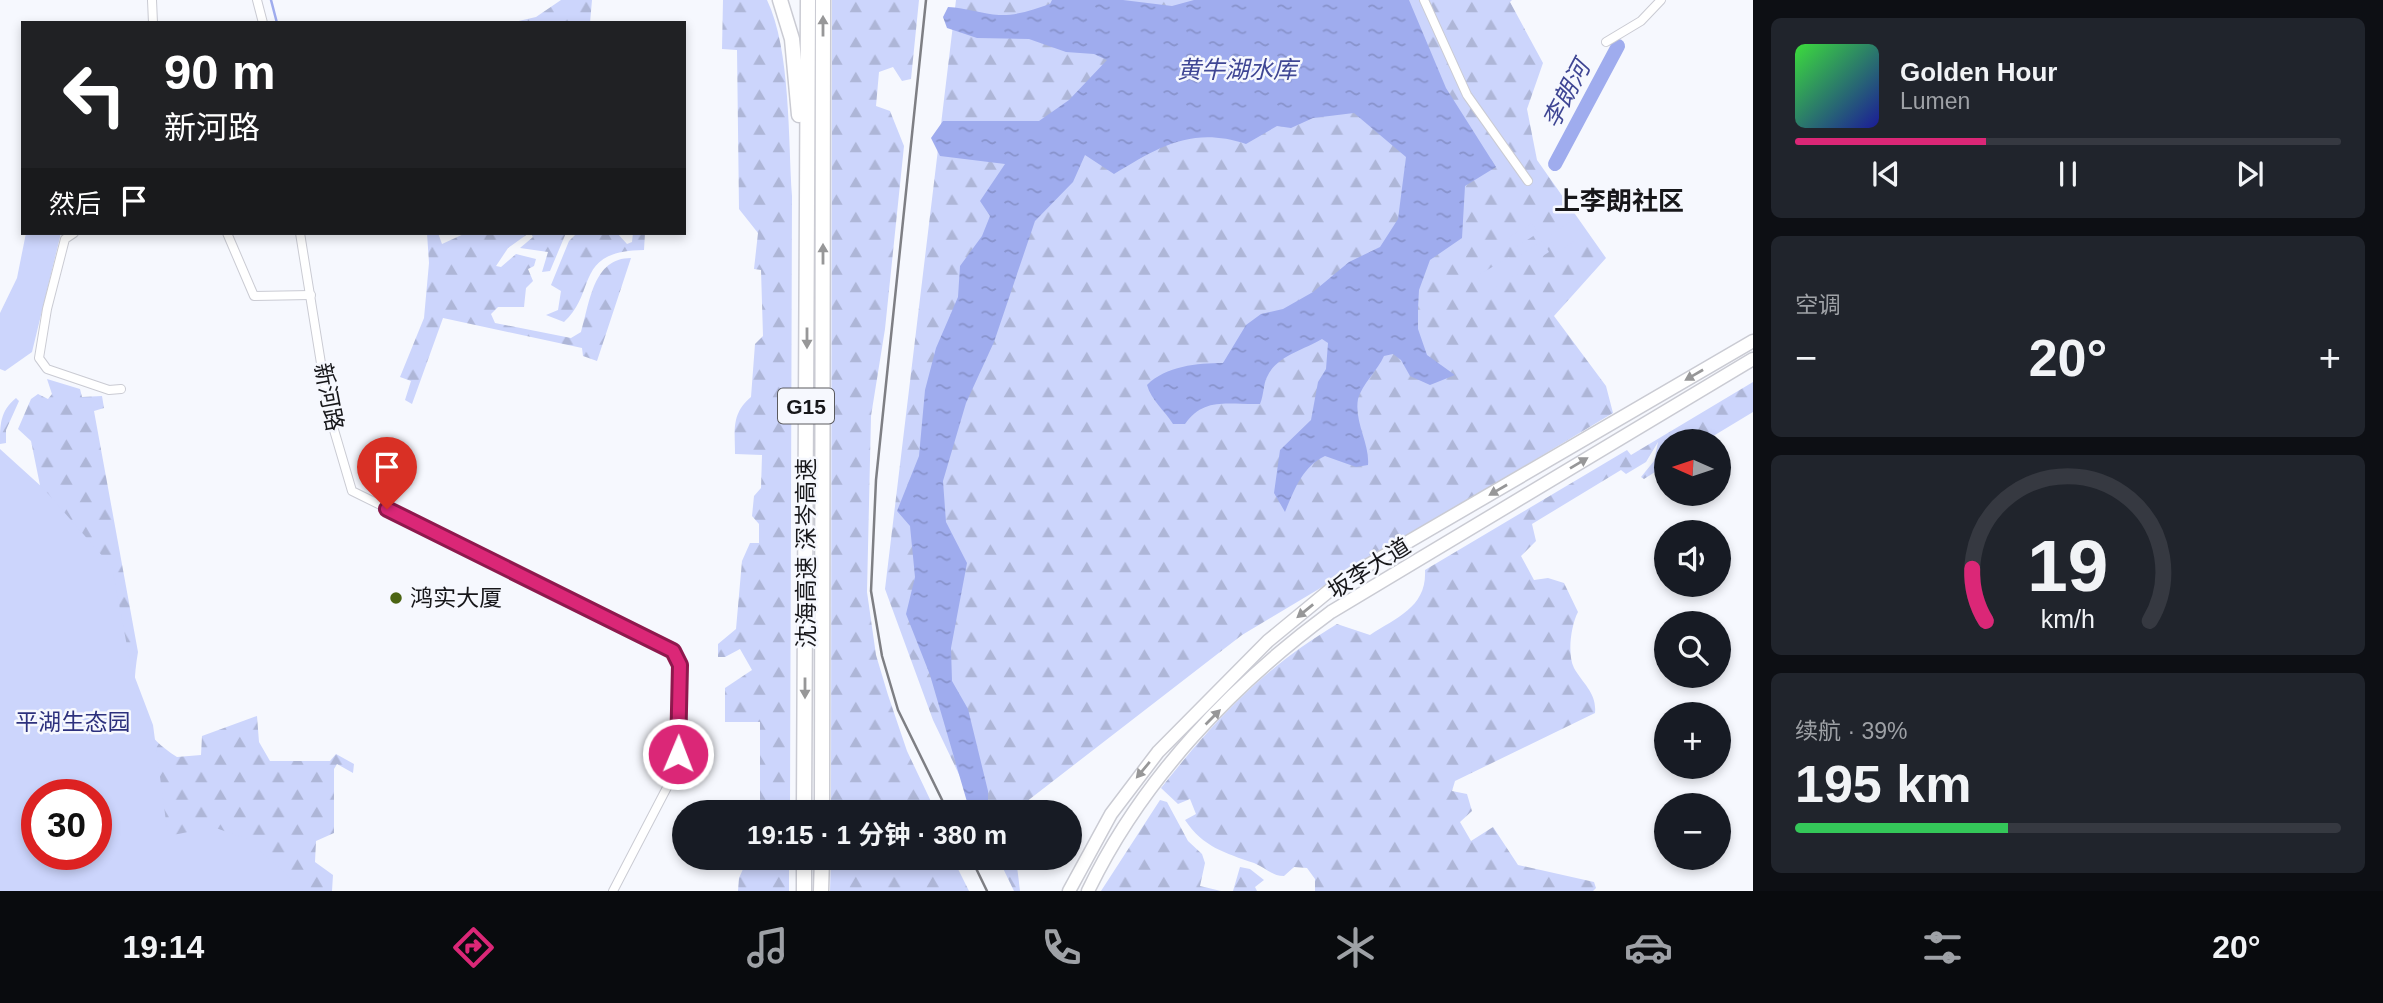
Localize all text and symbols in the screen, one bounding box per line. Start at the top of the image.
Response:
one-way arrow [817,15,829,37]
text: 90 m [164,45,276,99]
icon: left [49,49,140,140]
water label: 李朗河 [1537,52,1597,132]
water label: 黄牛湖水库 [1177,56,1301,83]
text: Golden Hour [1900,57,2057,87]
text: Lumen [1900,88,1970,114]
text: 新河路 [164,110,260,146]
icon: previous [1867,155,1905,193]
icon: pause [2049,155,2087,193]
icon: next [2231,155,2269,193]
icon: arrive [115,182,153,220]
district label: 上李朗社区 [1554,186,1684,216]
text: 然后 [49,189,101,219]
one-way arrow [817,243,829,265]
text: 空调 [1795,292,1841,318]
one-way arrow [801,327,813,349]
text: 20° [2029,329,2107,387]
text: − [1795,337,1817,379]
text: + [2319,337,2341,379]
street label: 新河路 [310,361,348,433]
one-way arrow [1685,369,1704,381]
road number: G15 [778,388,834,424]
north arrow [1654,429,1731,506]
map controls [1654,429,1731,870]
pin [357,437,417,509]
icon: arrive [368,448,406,486]
one-way arrow [1570,457,1589,469]
street label: 沈海高速 深岑高速 [793,458,819,648]
one-way arrow [1488,484,1507,496]
button: sound [1654,520,1731,597]
text: 19 [2028,525,2108,606]
street label: 坂李大道 [1323,533,1415,603]
place label: 鸿实大厦 [410,585,502,611]
marker: 鸿实大厦 [388,590,404,606]
one-way arrow [1297,603,1315,618]
text: km/h [2041,604,2095,632]
button: search [1654,611,1731,688]
one-way arrow [799,677,811,699]
button: + [1654,702,1731,779]
park label: 平湖生态园 [16,709,131,735]
one-way arrow [1204,710,1221,726]
position arrow [641,717,715,791]
text: 续航 · 39% [1795,718,1907,744]
text: 195 km [1795,755,1971,813]
one-way arrow [1136,760,1151,778]
speed limit sign: 30 [21,779,112,870]
button: − [1654,793,1731,870]
text: 19:15 · 1 分钟 · 380 m [747,820,1007,850]
icon: directions [449,923,498,972]
icon: music [743,923,792,972]
icon: phone [1037,923,1086,972]
icon: climate [1331,923,1380,972]
icon: car [1624,923,1673,972]
icon: filters [1918,923,1967,972]
text: 19:14 [122,929,204,965]
text: 20° [2212,929,2261,965]

